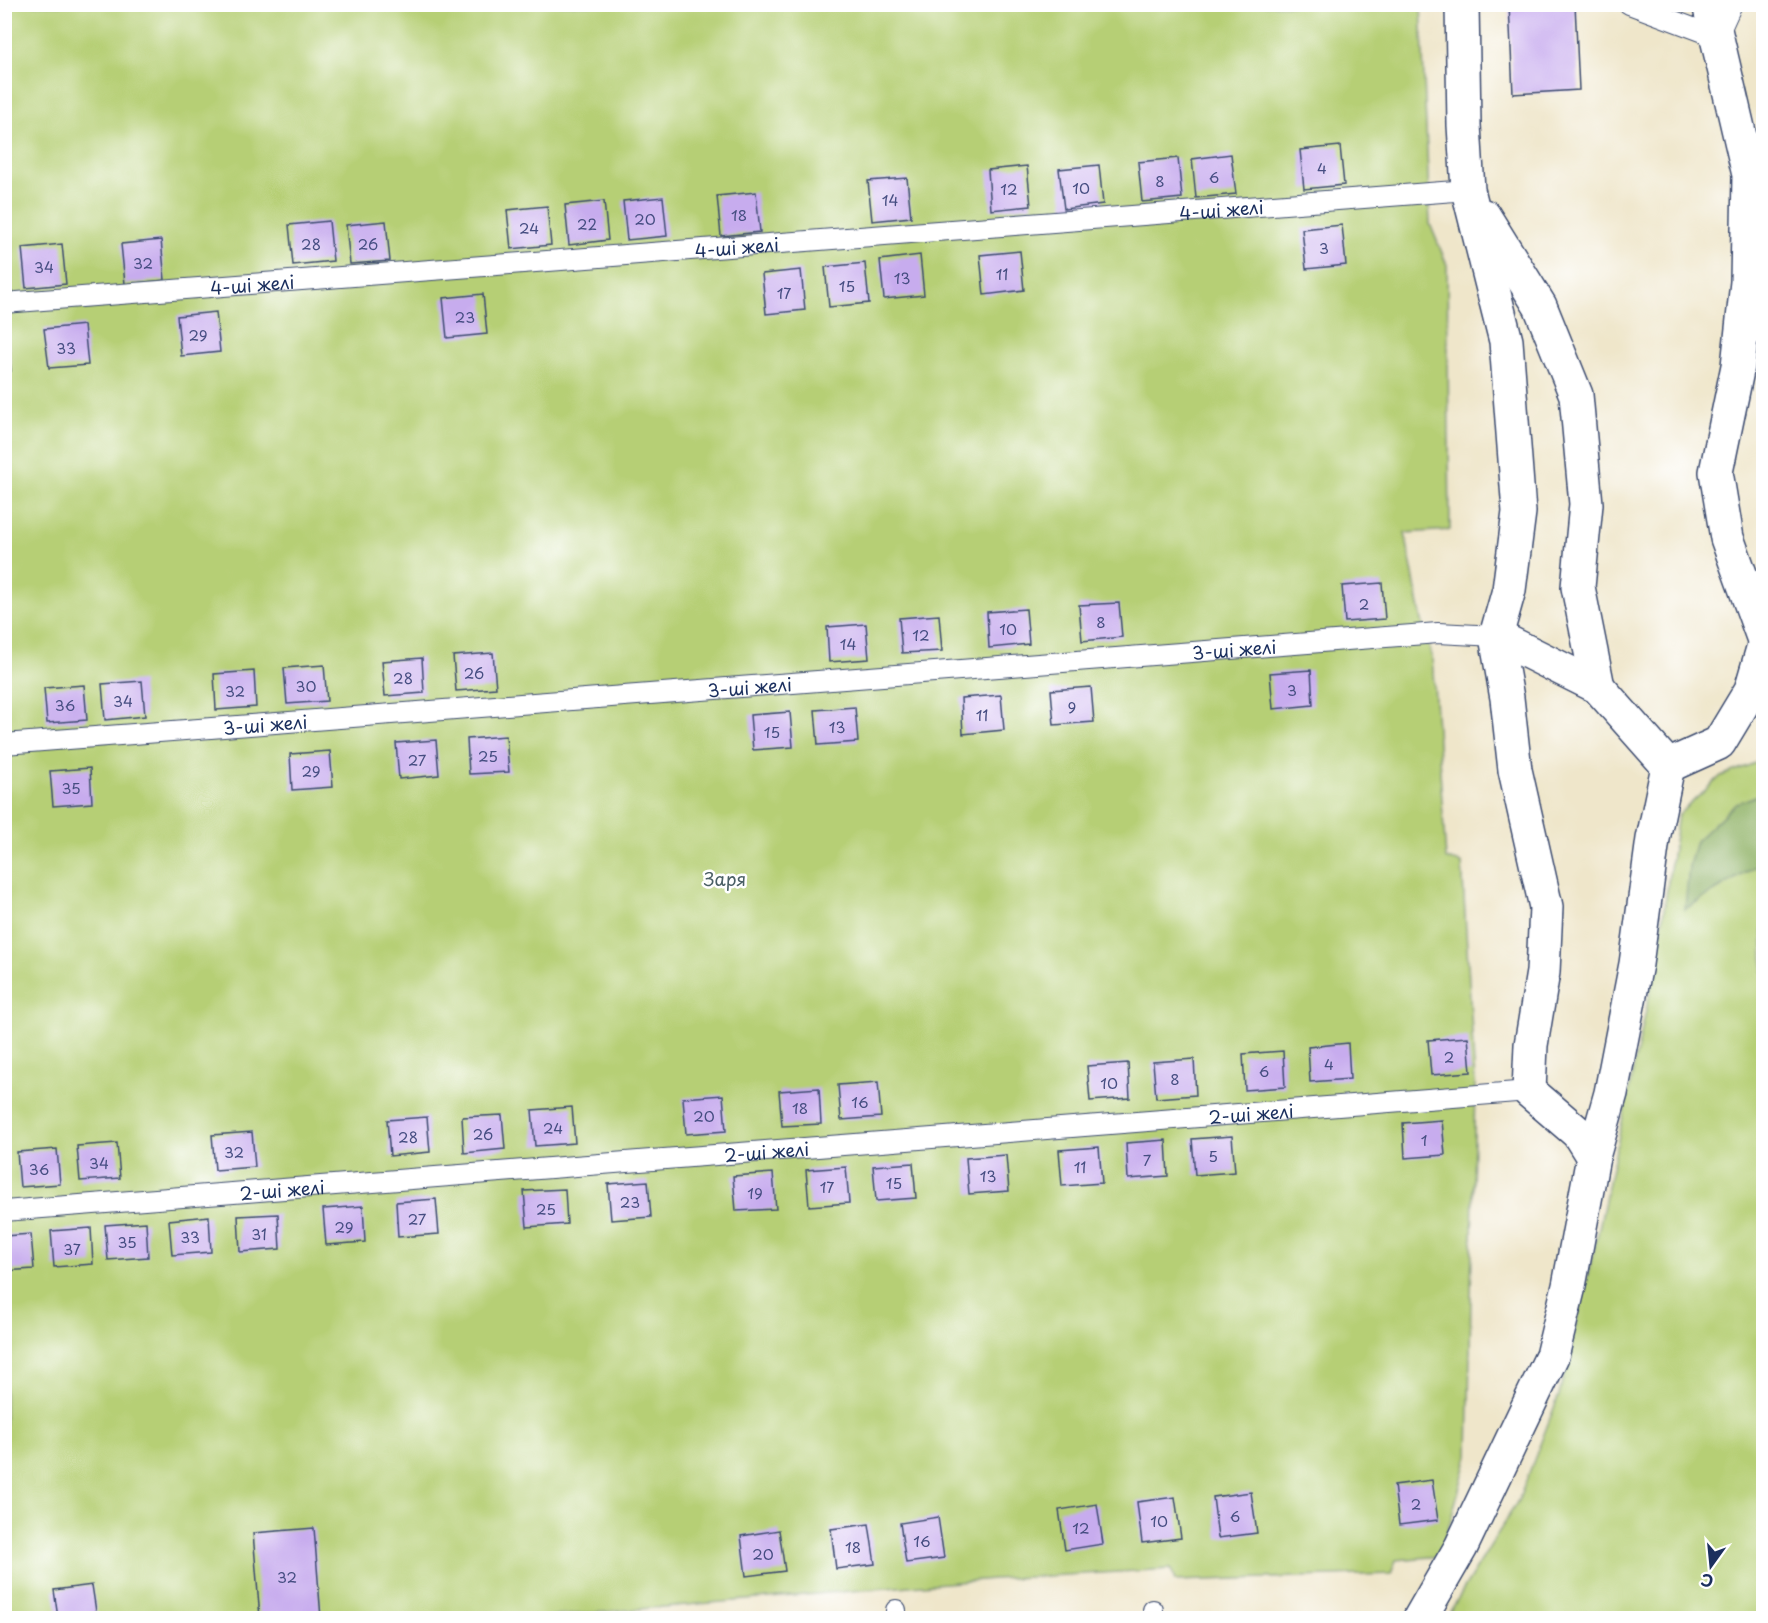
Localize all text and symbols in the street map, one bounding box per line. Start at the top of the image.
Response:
house number: 4 [1317,156,1327,179]
house number: 6 [1209,165,1219,188]
house number: 8 [1155,169,1165,192]
house number: 10 [1072,176,1090,199]
house number: 12 [1000,177,1018,200]
house number: 14 [882,188,898,211]
street label: 4-ші желі [1178,192,1265,226]
house number: 18 [731,203,747,226]
house number: 20 [634,207,656,230]
house number: 22 [577,212,597,235]
house number: 24 [519,216,539,239]
street label: 4-ші желі [694,230,780,263]
house number: 28 [301,232,321,255]
house number: 26 [358,232,378,255]
house number: 3 [1319,236,1329,259]
house number: 32 [133,251,153,274]
house number: 34 [34,255,54,278]
house number: 11 [996,262,1008,285]
house number: 13 [894,266,910,289]
street label: 4-ші желі [209,267,295,301]
house number: 15 [839,274,855,297]
house number: 17 [777,281,791,304]
house number: 23 [455,305,475,328]
house number: 29 [188,323,208,346]
house number: 33 [56,336,76,359]
house number: 2 [1359,592,1369,615]
house number: 8 [1096,610,1106,633]
house number: 10 [999,617,1017,640]
house number: 12 [912,623,930,646]
house number: 14 [840,632,856,655]
street label: 3-ші желі [1191,632,1277,665]
house number: 26 [464,661,484,684]
house number: 28 [393,666,413,689]
street label: 3-ші желі [707,670,793,703]
house number: 30 [296,674,316,697]
house number: 3 [1287,678,1297,701]
house number: 32 [225,679,245,702]
house number: 34 [113,689,133,712]
house number: 36 [55,693,75,716]
house number: 9 [1068,695,1076,718]
house number: 11 [976,703,988,726]
street label: 3-ші желі [222,707,308,741]
house number: 13 [829,715,845,738]
house number: 15 [764,720,780,743]
house number: 25 [478,744,498,767]
house number: 27 [408,748,427,771]
house number: 29 [301,759,321,782]
house number: 35 [61,776,81,799]
park label: Заря [704,865,746,892]
house number: 2 [1444,1045,1454,1068]
house number: 4 [1324,1052,1334,1075]
house number: 6 [1259,1059,1269,1082]
house number: 8 [1170,1067,1180,1090]
house number: 10 [1100,1071,1118,1094]
house number: 16 [851,1090,869,1113]
house number: 18 [792,1096,808,1119]
street label: 2-ші желі [1208,1096,1295,1130]
house number: 20 [693,1104,715,1127]
house number: 24 [543,1116,563,1139]
house number: 26 [473,1122,493,1145]
house number: 28 [398,1125,418,1148]
house number: 1 [1421,1128,1427,1151]
street label: 2-ші желі [723,1134,810,1168]
house number: 32 [224,1140,244,1163]
house number: 5 [1208,1144,1218,1167]
house number: 7 [1143,1148,1152,1171]
house number: 34 [89,1151,109,1174]
house number: 11 [1074,1155,1086,1178]
house number: 36 [29,1157,49,1180]
house number: 13 [980,1164,996,1187]
house number: 15 [886,1171,902,1194]
street label: 2-ші желі [239,1172,326,1206]
house number: 17 [820,1175,834,1198]
house number: 19 [747,1181,763,1204]
house number: 23 [620,1190,640,1213]
house number: 25 [536,1197,556,1220]
house number: 27 [408,1207,427,1230]
house number: 29 [334,1215,354,1238]
house number: 31 [251,1222,267,1245]
house number: 33 [180,1225,200,1248]
house number: 35 [117,1230,137,1253]
house number: 37 [63,1237,81,1260]
house number: 2 [1411,1492,1421,1515]
house number: 6 [1230,1504,1240,1527]
house number: 10 [1150,1509,1168,1532]
house number: 12 [1072,1516,1090,1539]
house number: 16 [913,1529,931,1552]
house number: 18 [845,1535,861,1558]
north arrow [1681,1536,1741,1596]
house number: 20 [752,1542,774,1565]
house number: 32 [277,1565,297,1588]
text: С [1698,1568,1716,1595]

